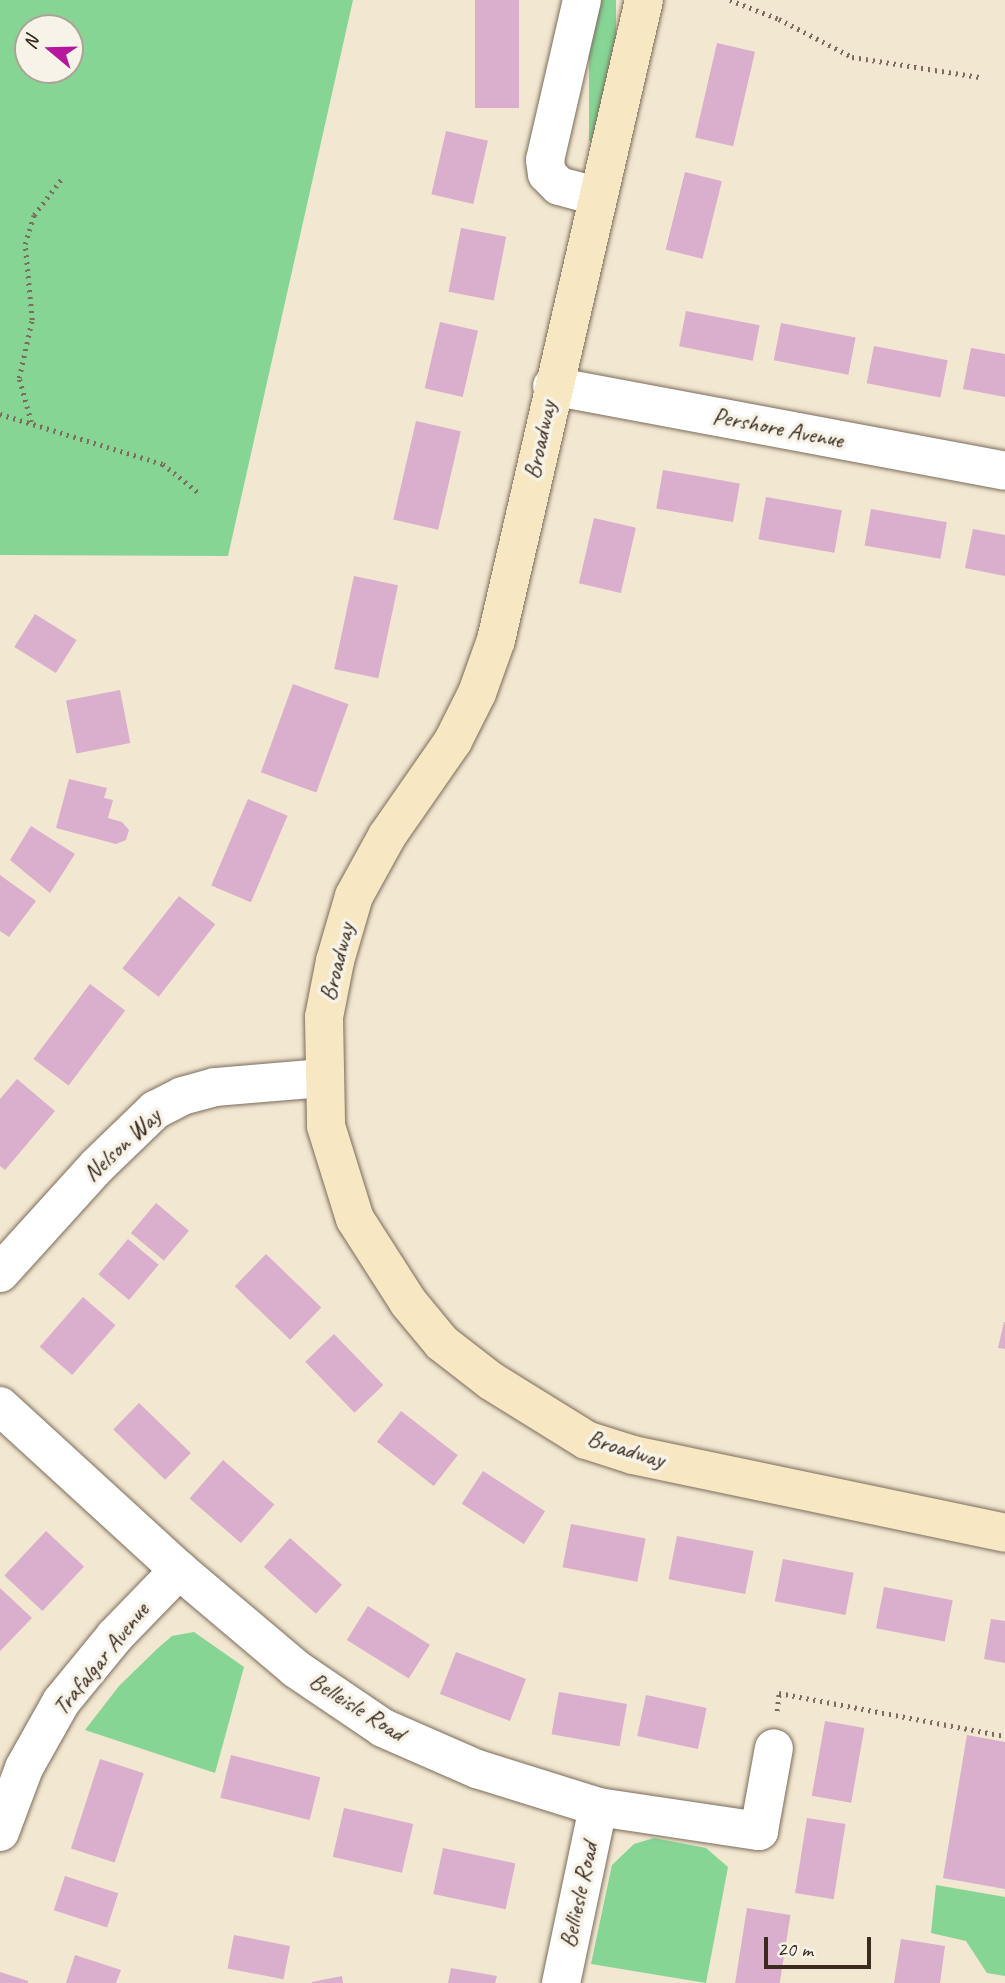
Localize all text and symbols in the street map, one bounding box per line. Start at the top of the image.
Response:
north arrow [14,14,84,84]
text: N [18,33,44,52]
street label: Broadway [518,398,562,482]
street label: Pershore Avenue [710,401,846,455]
street label: Broadway [313,920,361,1004]
street label: Nelson Way [77,1102,167,1188]
street label: Broadway [584,1424,668,1474]
street label: Trafalgar Avenue [47,1597,155,1721]
street label: Belleisle Road [304,1666,410,1748]
street label: Belliesle Road [554,1840,604,1950]
scale bar [767,1924,874,1968]
text: 20 m [777,1936,813,1962]

